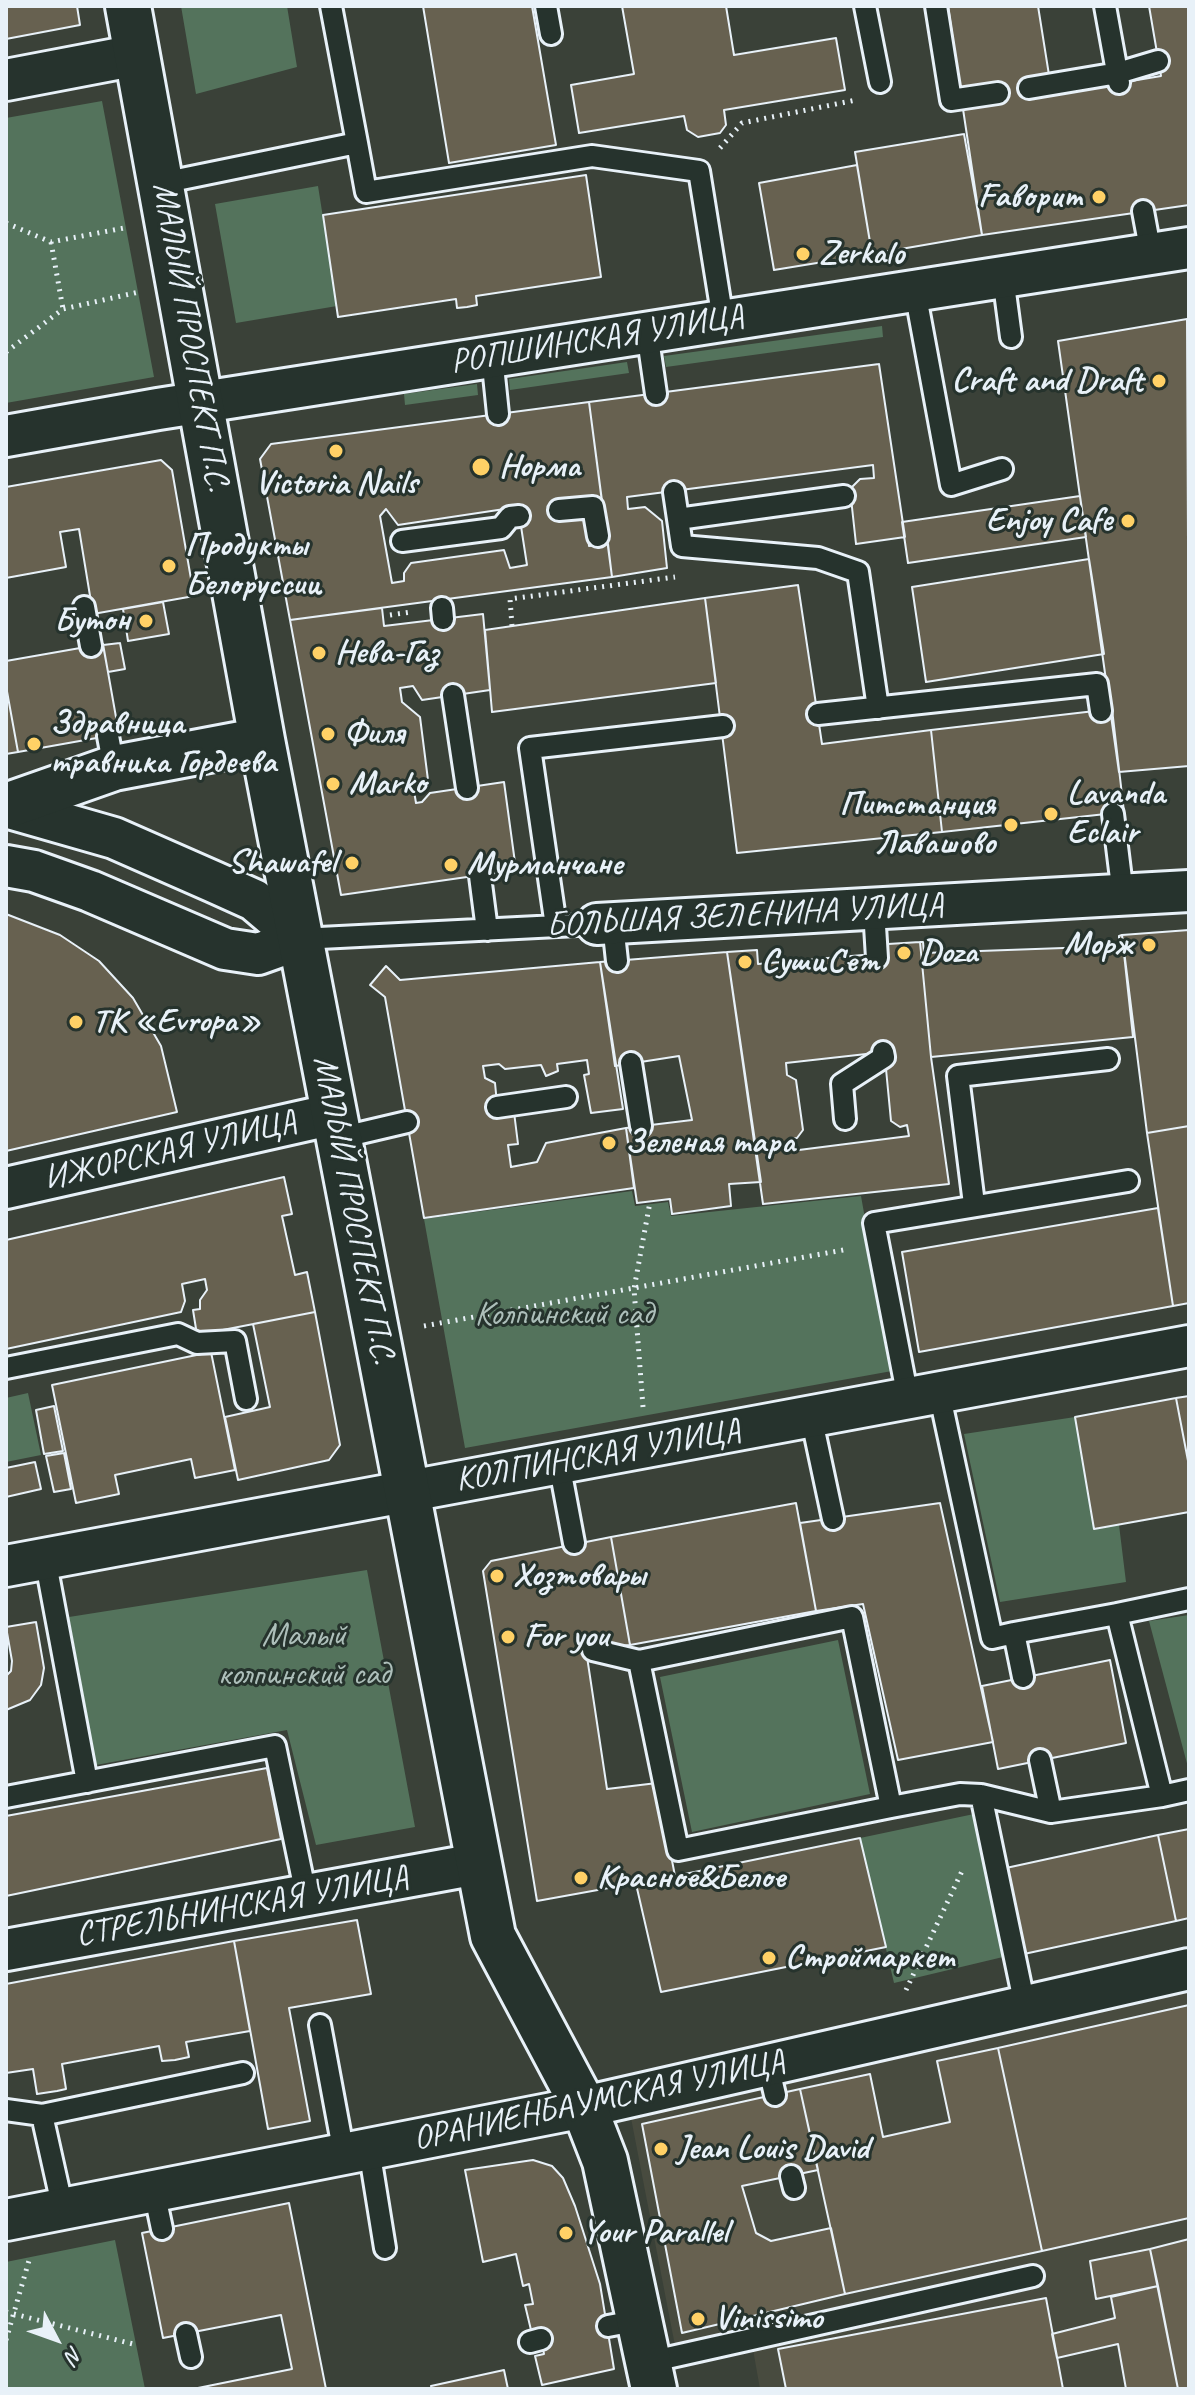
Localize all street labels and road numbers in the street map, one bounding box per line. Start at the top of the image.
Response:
street label: МАЛЫЙ ПРОСПЕКТ П.С. [143,179,237,495]
street label: РОПШИНСКАЯ УЛИЦА [448,297,746,383]
street label: БОЛЬШАЯ ЗЕЛЕНИНА УЛИЦА [545,885,945,947]
street label: МАЛЫЙ ПРОСПЕКТ П.С. [303,1053,403,1367]
street label: ИЖОРСКАЯ УЛИЦА [40,1102,300,1200]
street label: КОЛПИНСКАЯ УЛИЦА [452,1411,744,1501]
street label: СТРЕЛЬНИНСКАЯ УЛИЦА [73,1858,411,1956]
street label: ОРАНИЕНБАУМСКАЯ УЛИЦА [410,2042,788,2160]

